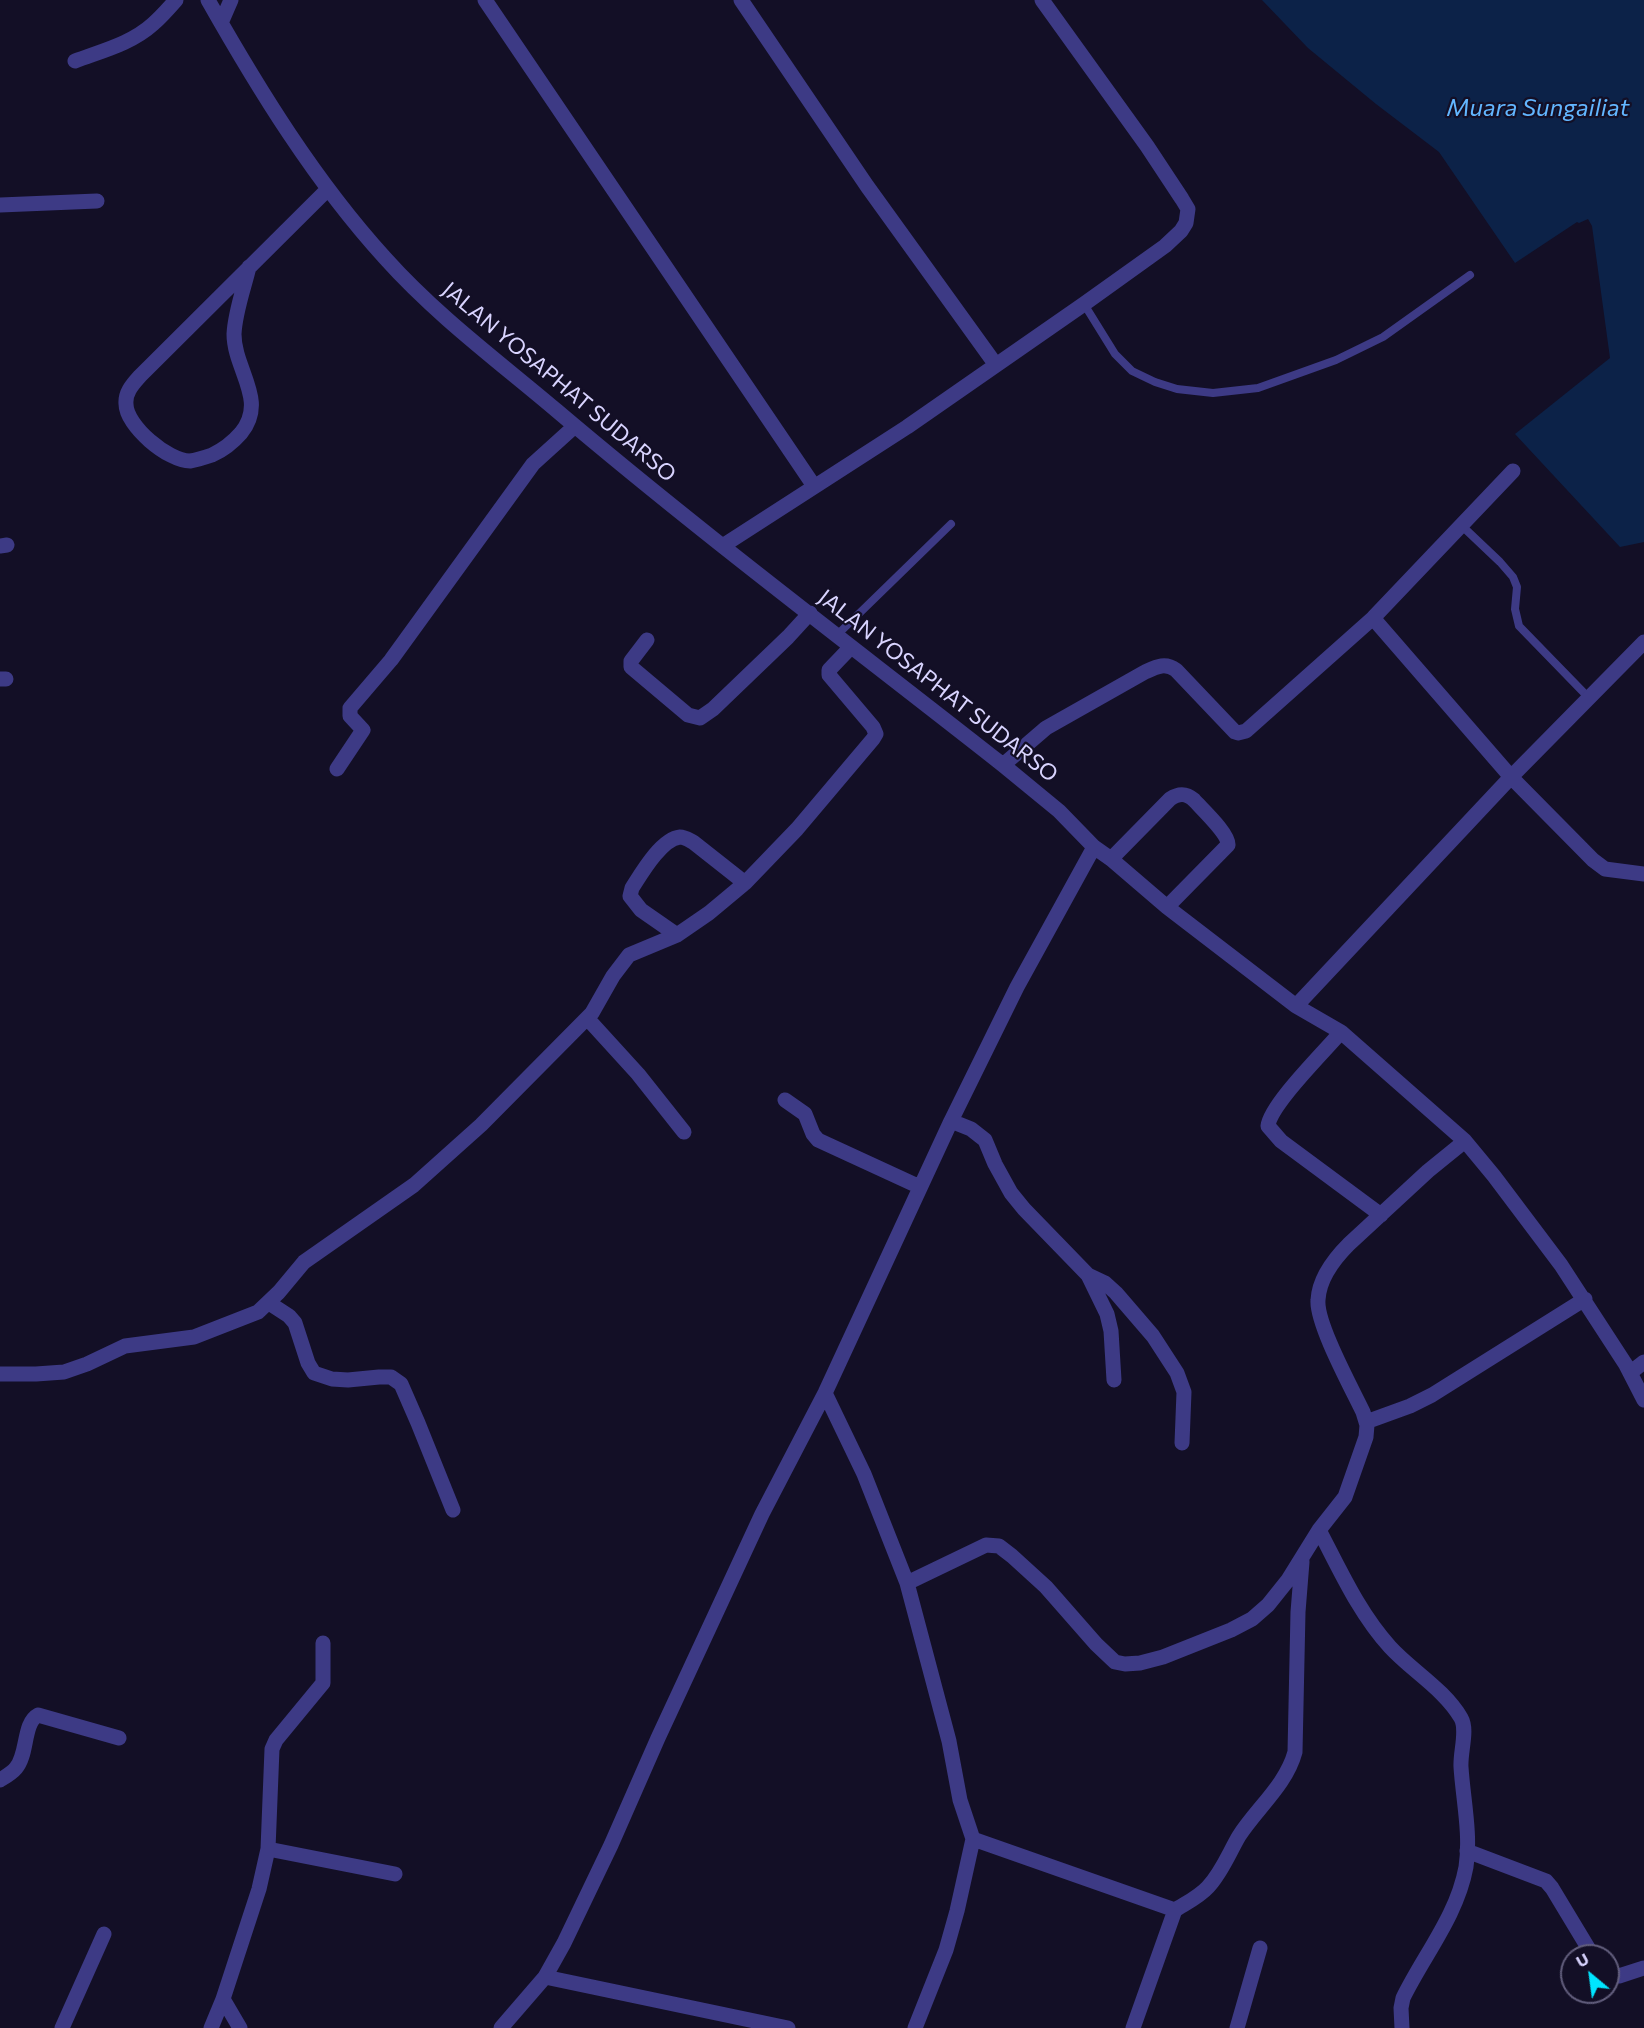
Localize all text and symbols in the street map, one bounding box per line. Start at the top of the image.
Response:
water label: Muara Sungailiat [1447,94,1629,122]
street label: JALAN YOSAPHAT SUDARSO [437,276,681,488]
street label: JALAN YOSAPHAT SUDARSO [813,584,1063,788]
north arrow [1560,1944,1620,2004]
text: U [1572,1948,1592,1971]

